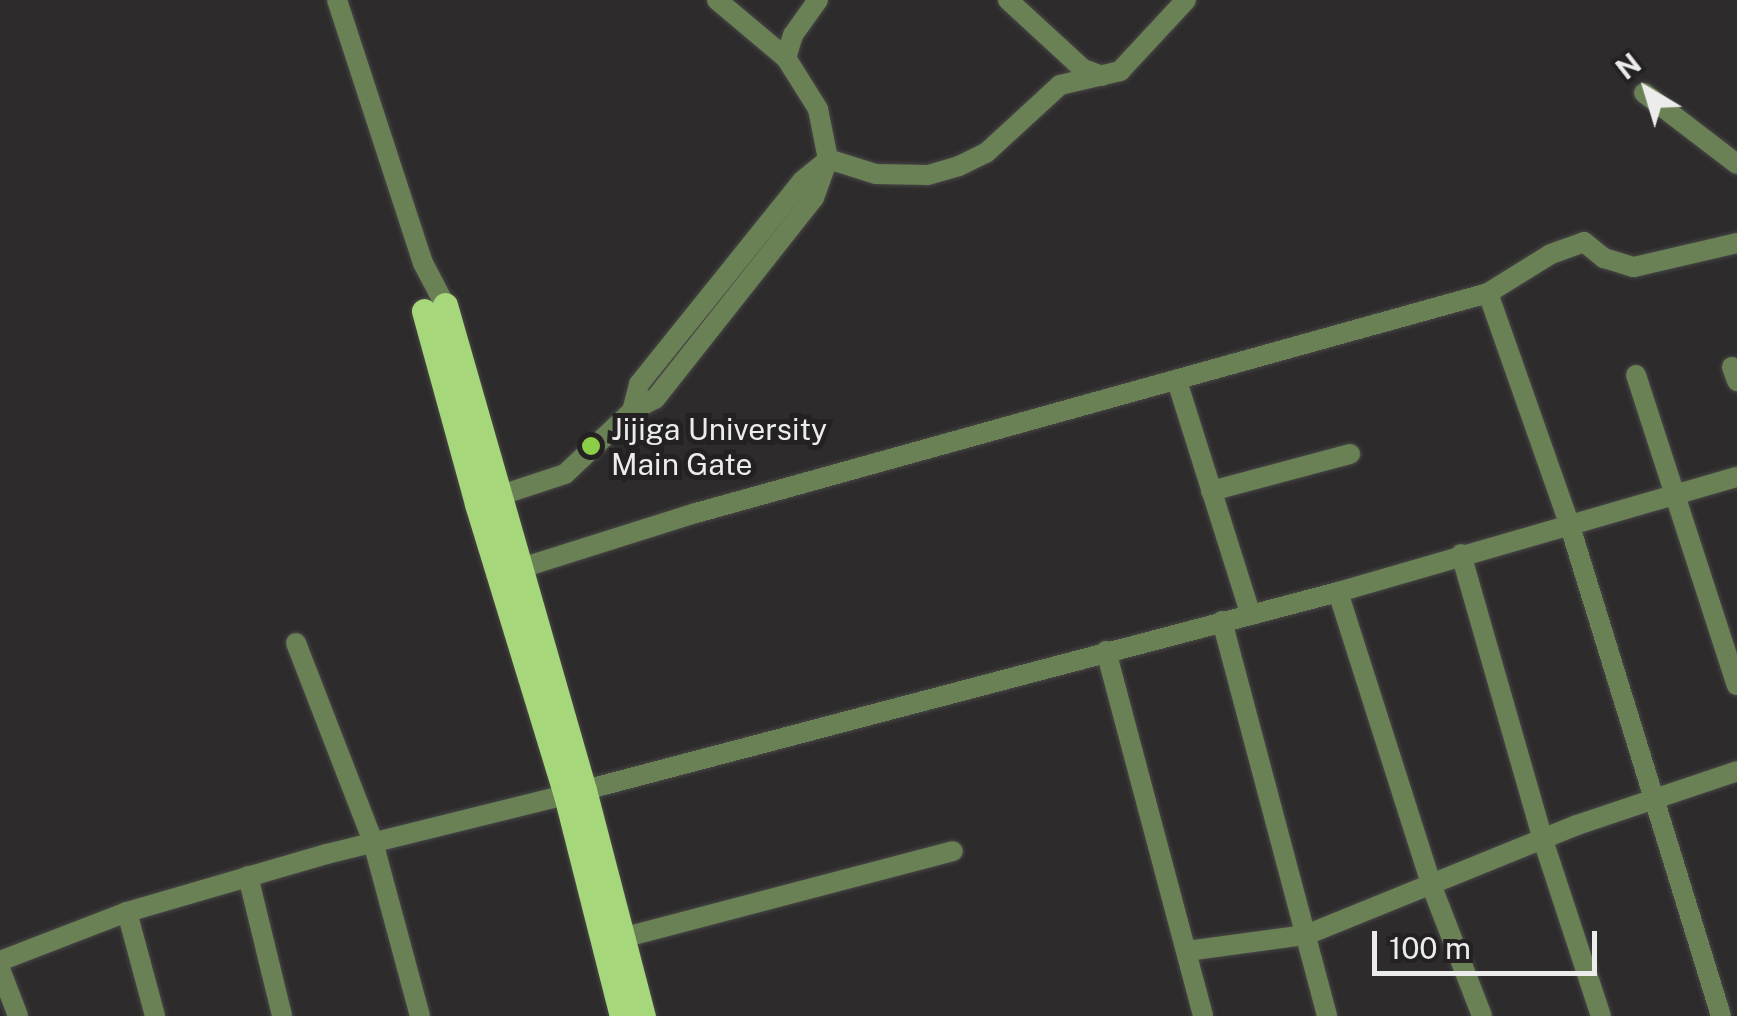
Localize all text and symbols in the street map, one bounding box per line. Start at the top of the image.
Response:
north arrow [1597,40,1697,140]
text: N [1609,46,1647,86]
place label: Jijiga University Main Gate [611,411,827,482]
marker: Jijiga University Main Gate [580,435,602,457]
scale bar [1377,911,1602,973]
text: 100 m [1389,930,1471,966]

